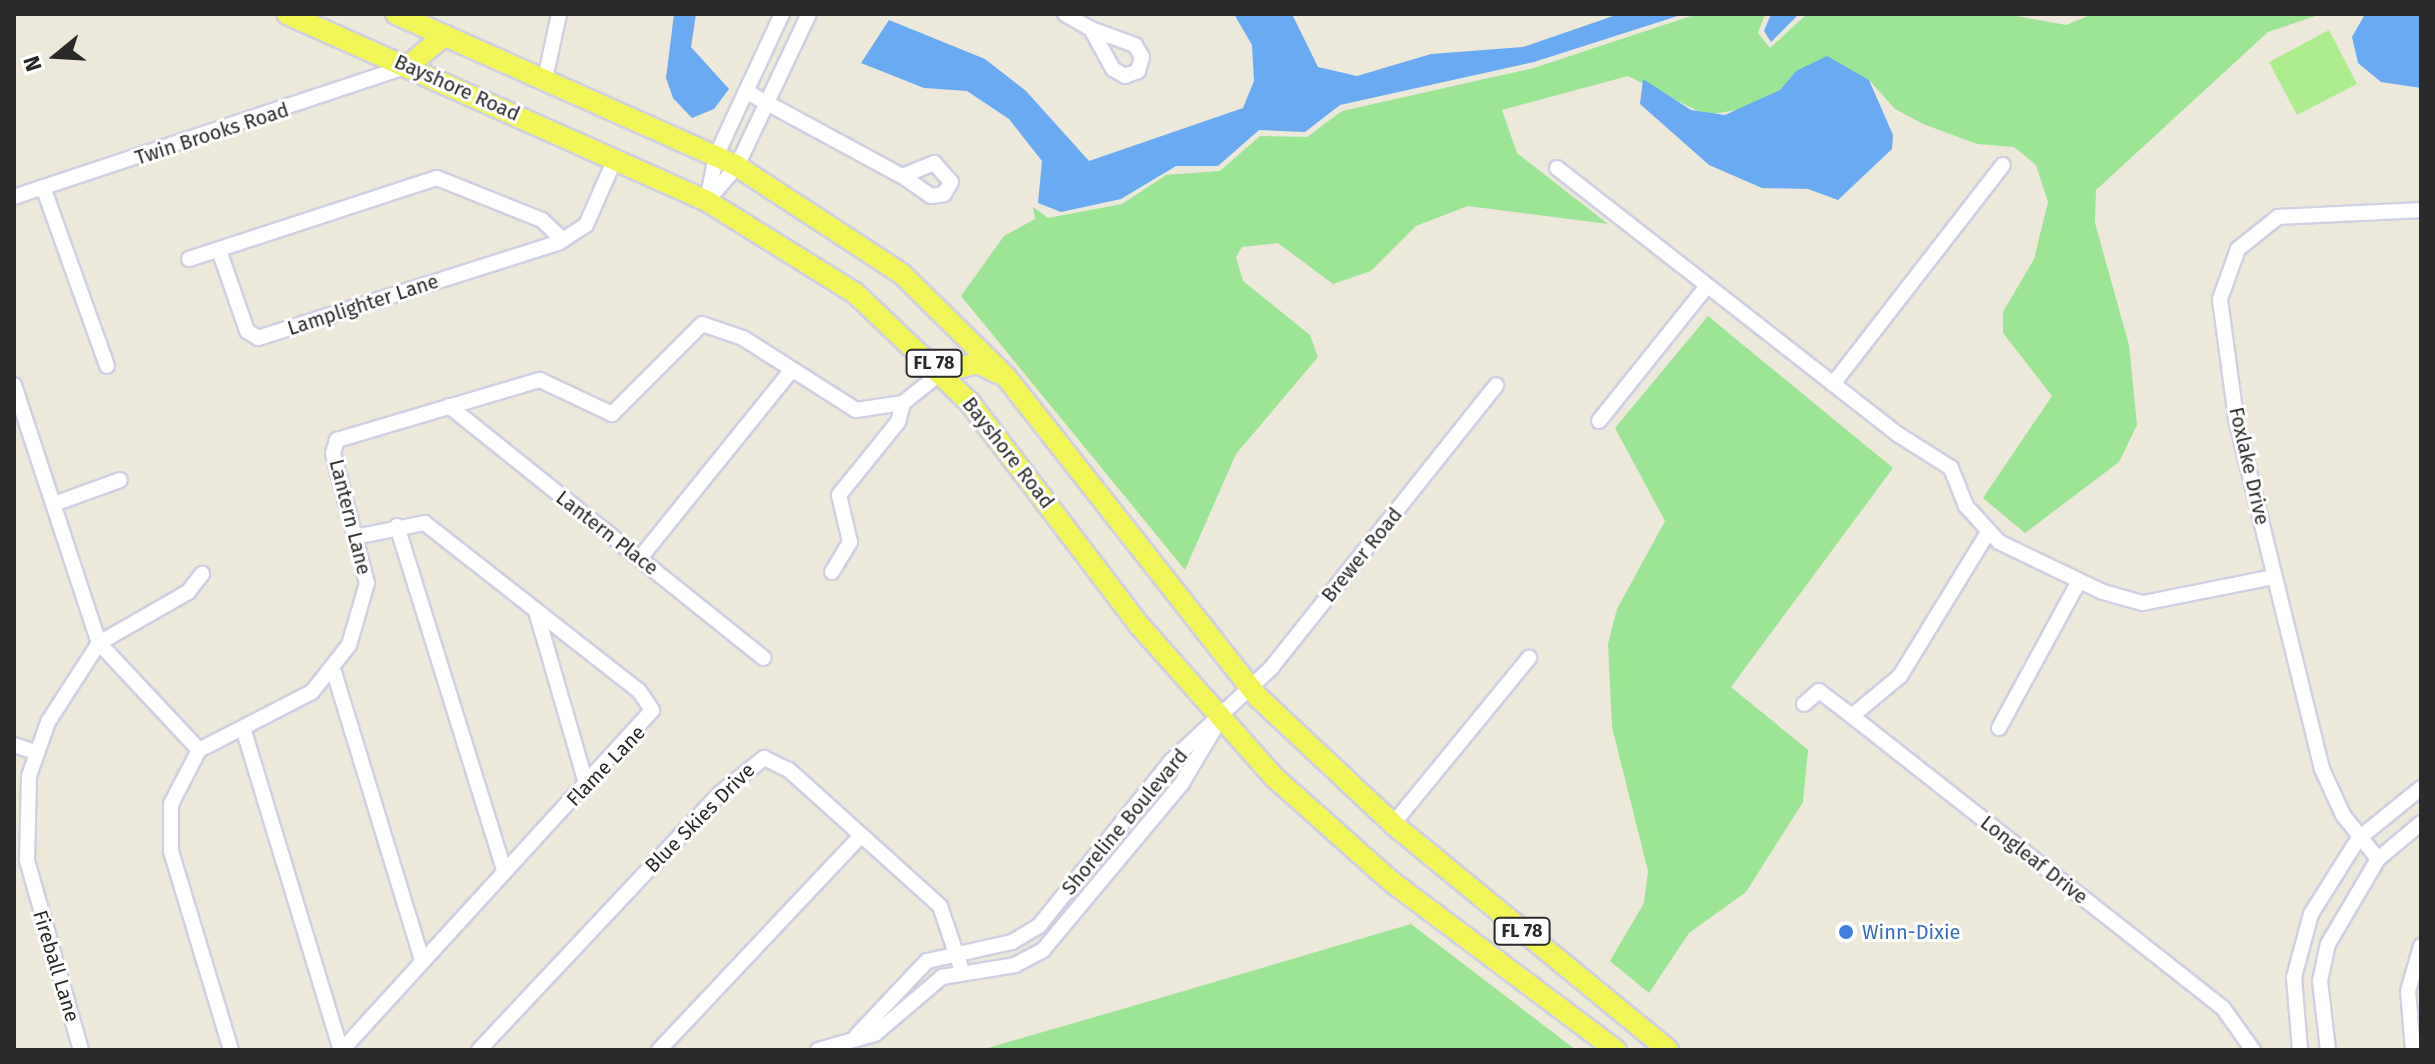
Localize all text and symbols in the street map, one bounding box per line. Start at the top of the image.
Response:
north arrow [16,16,96,96]
street label: Bayshore Road [391,50,523,126]
text: N [18,52,48,75]
street label: Twin Brooks Road [132,98,292,170]
street label: Lamplighter Lane [284,269,442,341]
road number: FL 78 [904,349,964,377]
street label: Bayshore Road [957,393,1059,513]
street label: Foxlake Drive [2224,405,2274,527]
street label: Lantern Lane [324,457,376,577]
street label: Lantern Place [551,486,663,580]
street label: Brewer Road [1317,503,1407,607]
street label: Flame Lane [562,721,650,811]
street label: Shoreline Boulevard [1057,744,1193,900]
street label: Blue Skies Drive [640,758,760,878]
street label: Longleaf Drive [1976,811,2092,909]
street label: Fireball Lane [28,907,84,1025]
road number: FL 78 [1492,917,1552,945]
place label: Winn-Dixie [1862,920,1960,944]
marker: Winn-Dixie [1837,923,1855,941]

